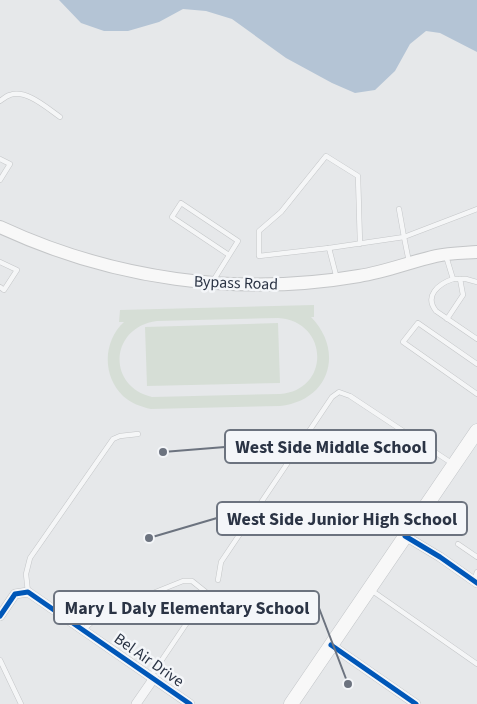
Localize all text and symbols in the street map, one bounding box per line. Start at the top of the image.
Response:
street label: Bypass Road [193,271,279,295]
callout: West Side Middle School [225,430,436,463]
text: West Side Middle School [235,435,427,460]
callout: West Side Junior High School [217,502,467,535]
text: West Side Junior High School [227,507,457,532]
callout: Mary L Daly Elementary School [54,591,319,624]
text: Mary L Daly Elementary School [65,596,309,621]
street label: Bel Air Drive [110,628,188,692]

